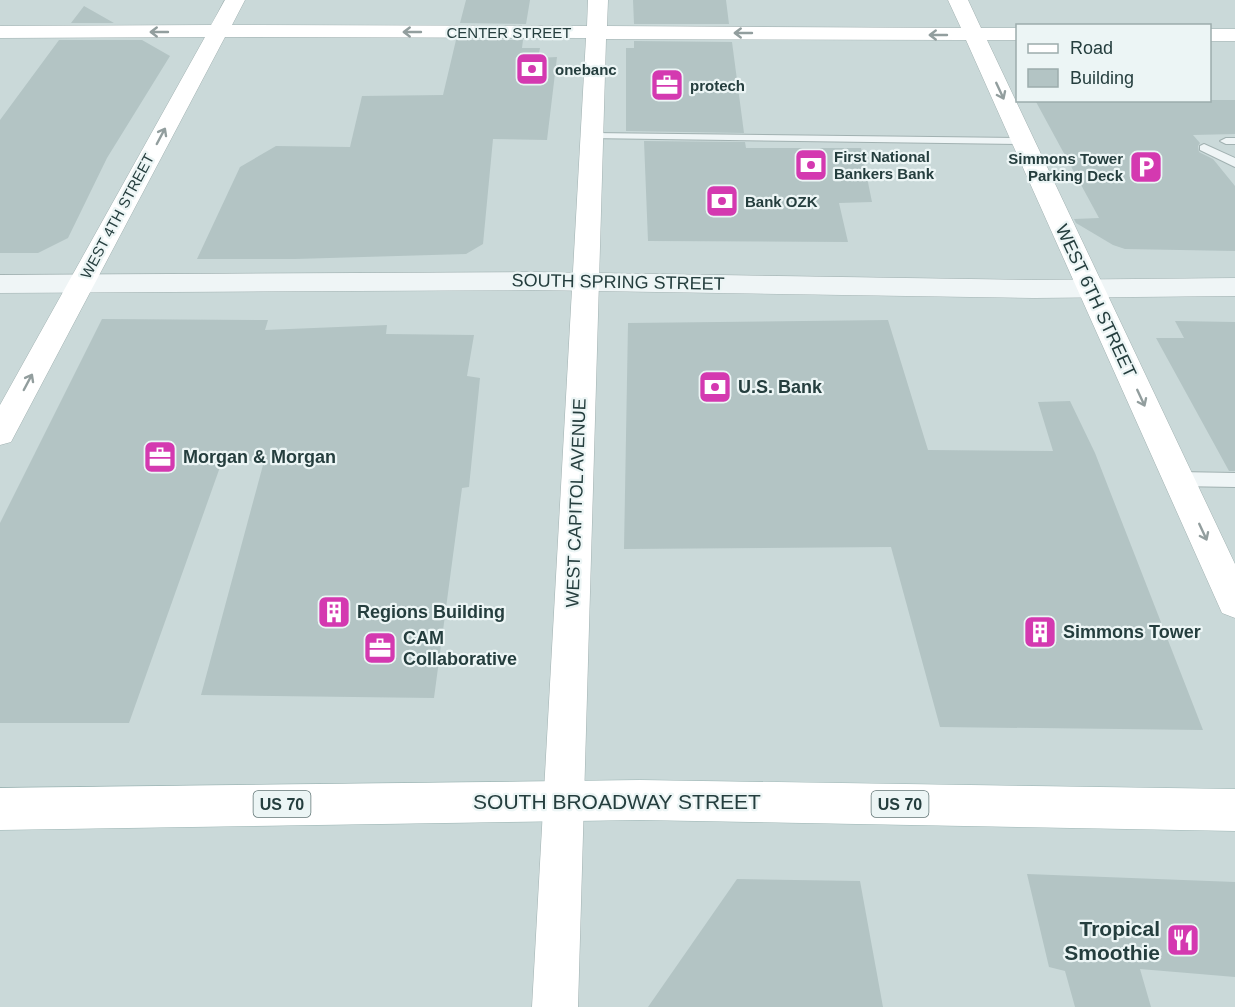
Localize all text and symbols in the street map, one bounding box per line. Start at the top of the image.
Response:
street label: CENTER STREET [446,24,572,41]
legend [1016,24,1211,102]
one-way arrow [150,26,170,38]
one-way arrow [402,26,422,38]
one-way arrow [734,27,754,39]
one-way arrow [929,29,949,40]
text: Road [1070,38,1113,58]
bank icon: onebanc [514,51,550,87]
place label: onebanc [555,61,617,78]
office icon: protech [649,67,685,103]
text: Building [1070,68,1134,88]
place label: protech [690,77,745,94]
one-way arrow [994,82,1006,100]
one-way arrow [156,128,167,146]
bank icon: First National Bankers Bank [793,147,829,183]
place label: First National Bankers Bank [834,148,935,182]
parking icon: Simmons Tower Parking Deck [1128,149,1164,185]
place label: Simmons Tower Parking Deck [1008,150,1124,184]
street label: WEST 4TH STREET [77,151,157,281]
bank icon: Bank OZK [704,183,740,219]
place label: Bank OZK [745,193,818,210]
street label: WEST 6TH STREET [1052,221,1140,381]
street label: SOUTH SPRING STREET [511,270,725,294]
bank icon: U.S. Bank [697,369,733,405]
one-way arrow [22,374,34,391]
place label: U.S. Bank [738,377,823,397]
one-way arrow [1136,388,1147,406]
street label: WEST CAPITOL AVENUE [562,398,590,608]
office icon: Morgan & Morgan [142,439,178,475]
place label: Morgan & Morgan [183,447,336,467]
one-way arrow [1197,522,1209,540]
building icon: Regions Building [316,594,352,630]
place label: Regions Building [357,602,505,622]
building icon: Simmons Tower [1022,614,1058,650]
place label: Simmons Tower [1063,622,1201,642]
place label: CAM Collaborative [403,628,517,669]
office icon: CAM Collaborative [362,630,398,666]
street label: SOUTH BROADWAY STREET [473,790,761,813]
road number: US 70 [254,791,310,817]
road number: US 70 [872,791,928,817]
place label: Tropical Smoothie [1064,917,1160,964]
restaurant icon: Tropical Smoothie [1165,922,1201,958]

